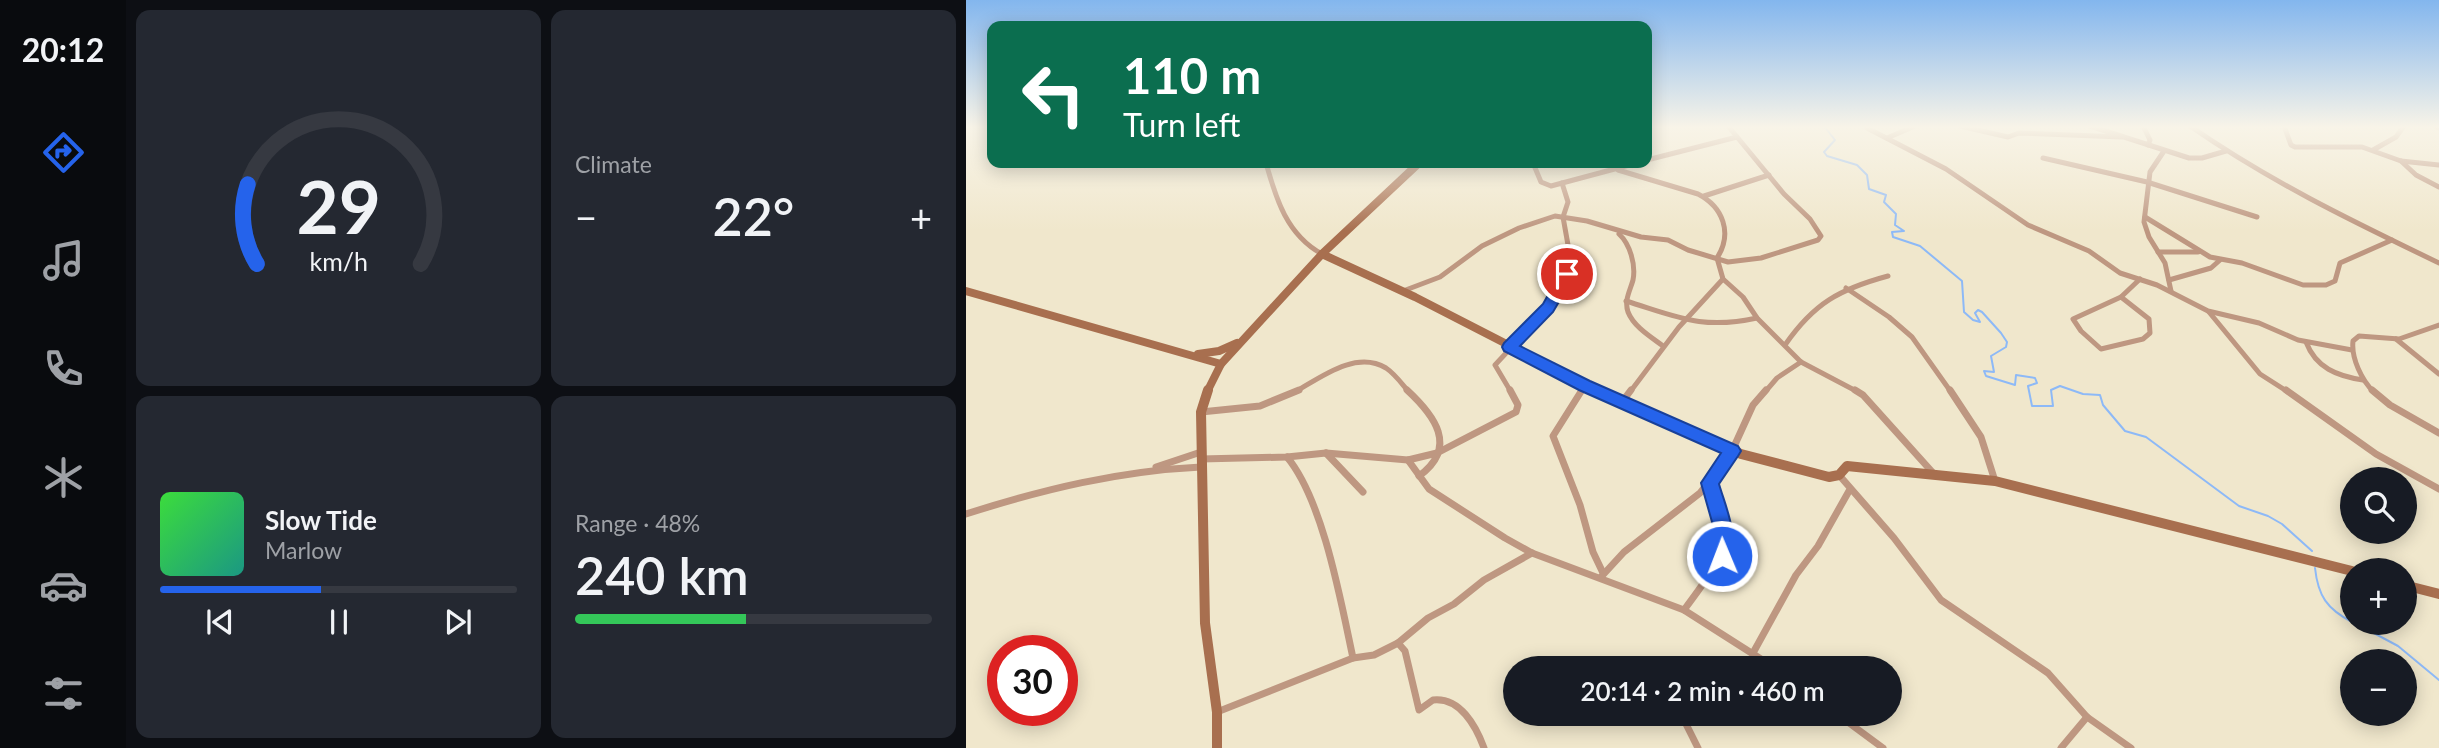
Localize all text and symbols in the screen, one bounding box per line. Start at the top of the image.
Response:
text: 20:12 [22,30,104,69]
text: 110 m [1123,46,1261,104]
icon: left [1008,49,1099,140]
text: Turn left [1123,105,1240,144]
icon: directions [39,128,88,177]
text: Climate [575,150,652,178]
text: 29 [296,162,381,250]
text: 22° [713,185,794,247]
text: − [575,194,597,240]
text: + [910,194,932,240]
icon: music [39,236,88,285]
pin [1537,244,1597,304]
text: km/h [309,246,368,276]
icon: arrive [1548,255,1586,293]
icon: phone [39,344,88,393]
icon: climate [39,453,88,502]
map controls [2340,467,2417,726]
button: search [2340,467,2417,544]
text: Slow Tide [265,504,377,536]
text: Range · 48% [575,509,700,537]
position arrow [1685,519,1759,593]
text: Marlow [265,536,342,564]
text: 240 km [575,544,749,606]
button: + [2340,558,2417,635]
icon: car [39,561,88,610]
icon: previous [201,603,239,641]
icon: pause [320,603,358,641]
icon: next [439,603,477,641]
speed limit sign: 30 [987,635,1078,726]
button: − [2340,649,2417,726]
icon: filters [39,669,88,718]
text: 20:14 · 2 min · 460 m [1580,675,1825,707]

